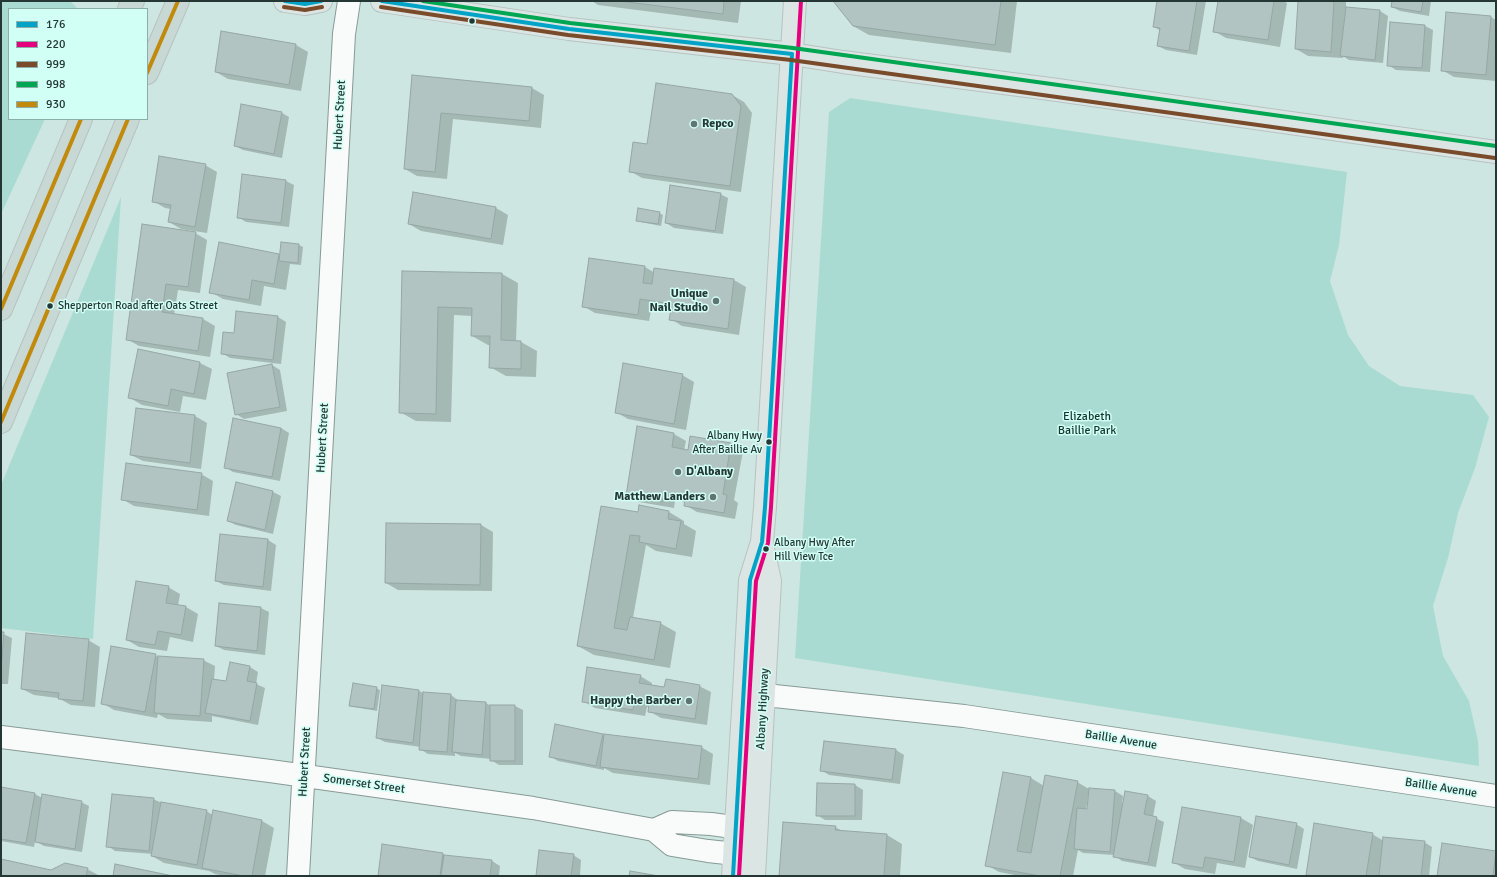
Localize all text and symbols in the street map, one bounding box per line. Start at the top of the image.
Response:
legend [8,8,148,120]
unlabelled marker [467,16,477,26]
text: 176 [46,17,65,32]
text: 220 [46,37,65,52]
text: 999 [46,57,65,72]
text: 998 [46,77,65,92]
street label: Hubert Street [331,80,349,150]
text: 930 [46,97,65,112]
place label: Repco [702,117,733,131]
marker: Repco [689,119,699,129]
place label: Unique Nail Studio [649,287,708,315]
marker: Unique Nail Studio [711,296,721,306]
place label: Shepperton Road after Oats Street [58,299,218,313]
marker: Shepperton Road after Oats Street [45,301,55,311]
street label: Hubert Street [314,403,332,473]
park label: Elizabeth Baillie Park [1058,410,1116,438]
place label: Albany Hwy After Baillie Av [692,429,762,455]
marker: Albany Hwy After Baillie Av [764,437,774,447]
place label: D'Albany [686,465,733,479]
marker: D'Albany [673,467,683,477]
place label: Matthew Landers [614,490,705,504]
marker: Matthew Landers [708,492,718,502]
place label: Albany Hwy After Hill View Tce [774,536,855,562]
marker: Albany Hwy After Hill View Tce [761,544,771,554]
street label: Albany Highway [754,668,772,750]
place label: Happy the Barber [590,694,681,708]
marker: Happy the Barber [684,696,694,706]
street label: Hubert Street [296,727,314,797]
street label: Baillie Avenue [1084,727,1158,753]
street label: Somerset Street [322,771,406,797]
street label: Baillie Avenue [1404,775,1478,801]

